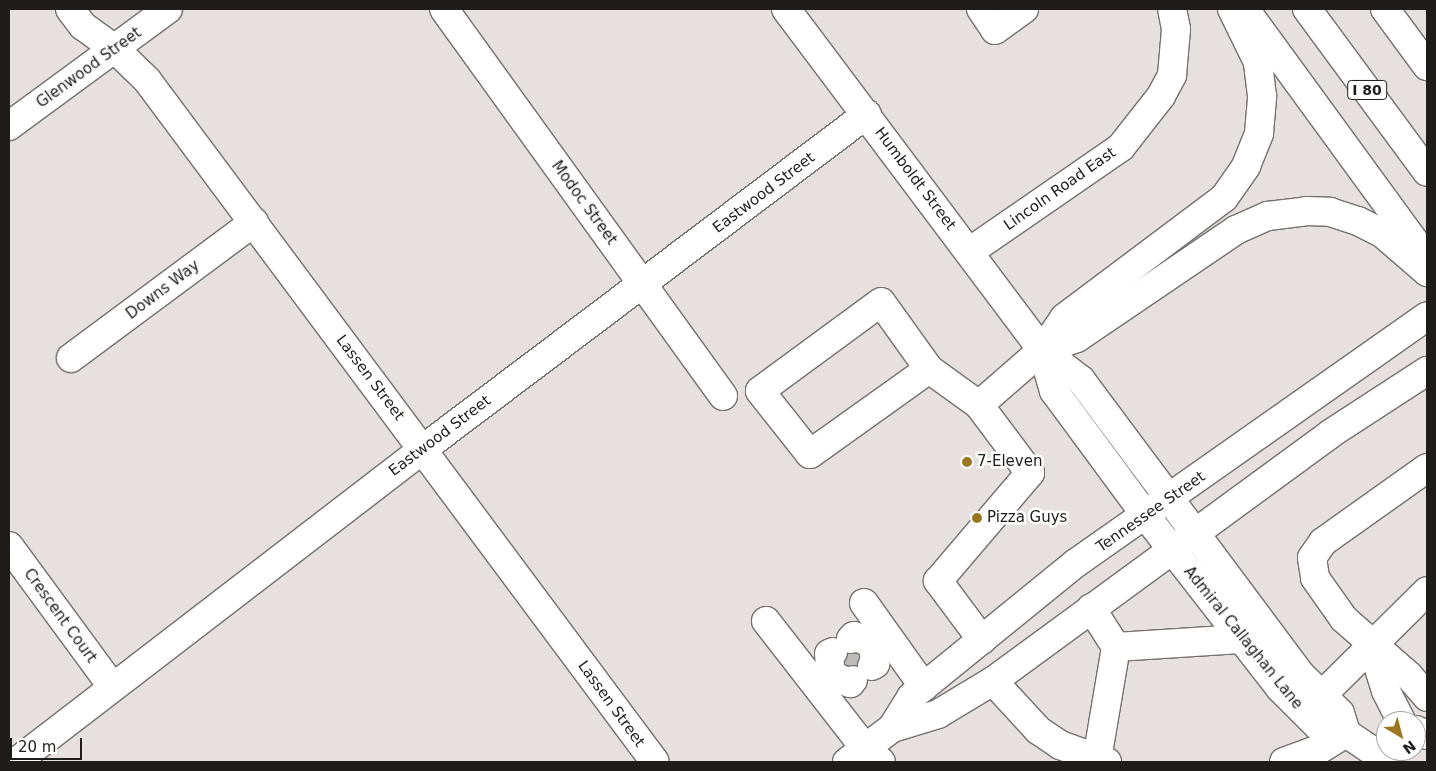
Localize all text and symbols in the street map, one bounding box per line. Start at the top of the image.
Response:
street label: Glenwood Street [33,24,145,112]
road number: I 80 [1347,78,1387,102]
street label: Humboldt Street [870,124,960,234]
street label: Lincoln Road East [1000,144,1120,234]
street label: Eastwood Street [710,149,818,237]
street label: Modoc Street [548,157,620,249]
street label: Downs Way [123,257,203,323]
street label: Lassen Street [332,332,408,424]
street label: Eastwood Street [386,392,494,480]
place label: 7-Eleven [977,453,1042,471]
marker: 7-Eleven [961,456,973,468]
street label: Tennessee Street [1093,468,1209,556]
place label: Pizza Guys [987,509,1067,527]
marker: Pizza Guys [971,512,983,524]
street label: Admiral Callaghan Lane [1180,563,1306,713]
street label: Crescent Court [20,565,100,667]
street label: Lassen Street [574,657,648,751]
north arrow [1376,711,1426,761]
scale bar [12,728,85,760]
text: N [1400,737,1419,757]
text: 20 m [18,738,56,756]

